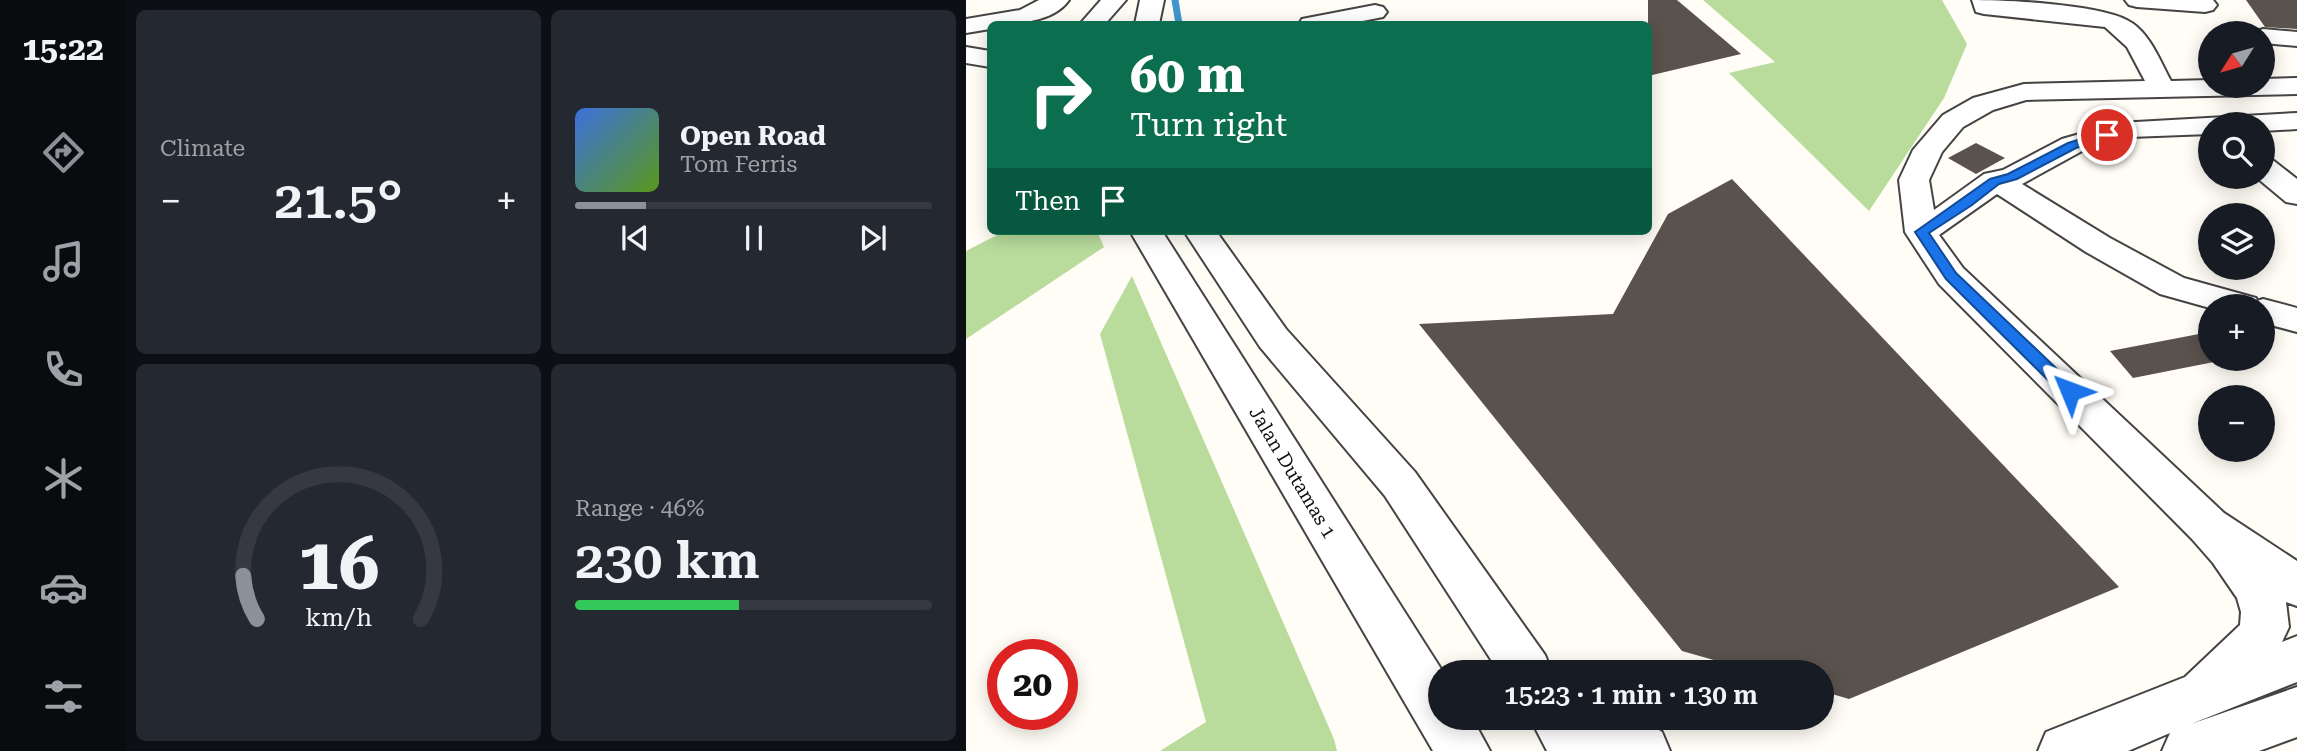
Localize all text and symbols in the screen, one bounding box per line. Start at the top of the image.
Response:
north arrow [2198,21,2275,98]
map controls [2198,21,2275,462]
text: 15:22 [22,30,104,68]
text: 60 m [1130,47,1245,104]
icon: right [1015,49,1106,140]
pin [2077,105,2137,165]
text: Turn right [1130,106,1287,144]
button: search [2198,112,2275,189]
icon: arrive [2088,116,2126,154]
text: Open Road [680,121,826,151]
icon: directions [39,128,88,177]
text: Climate [160,135,245,162]
text: Tom Ferris [680,151,797,178]
text: 21.5° [274,170,403,231]
text: − [160,179,181,223]
text: + [496,179,517,223]
icon: arrive [1094,182,1132,220]
text: Then [1015,186,1080,216]
button: layers [2198,203,2275,280]
icon: previous [616,219,654,257]
icon: pause [735,219,773,257]
icon: next [854,219,892,257]
icon: music [39,237,88,286]
button: + [2198,294,2275,371]
icon: phone [39,345,88,394]
position arrow [2033,354,2107,428]
button: − [2198,385,2275,462]
street label: Jalan Dutamas 1 [1244,402,1341,542]
icon: climate [39,454,88,503]
text: Range · 46% [575,495,704,522]
text: 16 [298,522,379,607]
text: 230 km [575,530,760,591]
icon: car [39,563,88,612]
text: km/h [305,602,372,631]
speed limit sign: 20 [987,639,1078,730]
icon: filters [39,672,88,721]
text: 15:23 · 1 min · 130 m [1504,680,1758,710]

